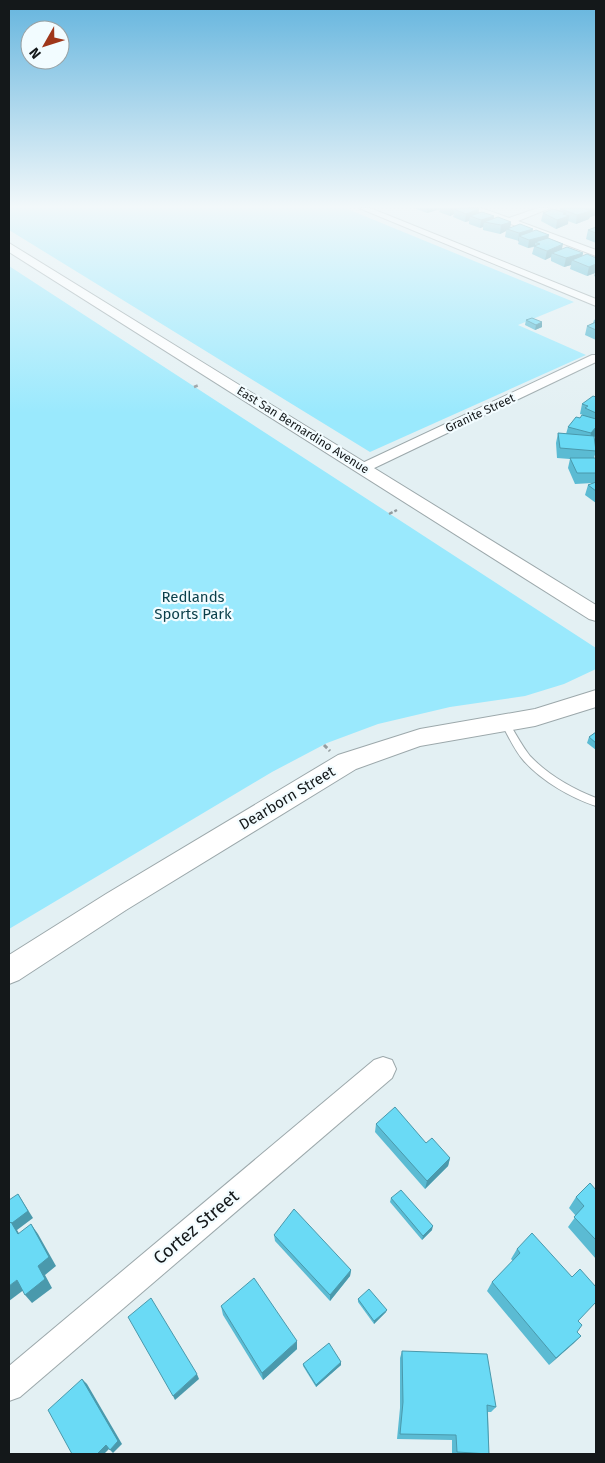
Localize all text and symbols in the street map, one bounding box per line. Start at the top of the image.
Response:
north arrow [20,20,70,70]
text: N [26,44,45,62]
street label: East San Bernardino Avenue [234,384,372,476]
street label: Granite Street [443,390,518,435]
park label: Redlands Sports Park [154,588,232,623]
street label: Dearborn Street [236,762,339,834]
street label: Cortez Street [149,1185,244,1269]

